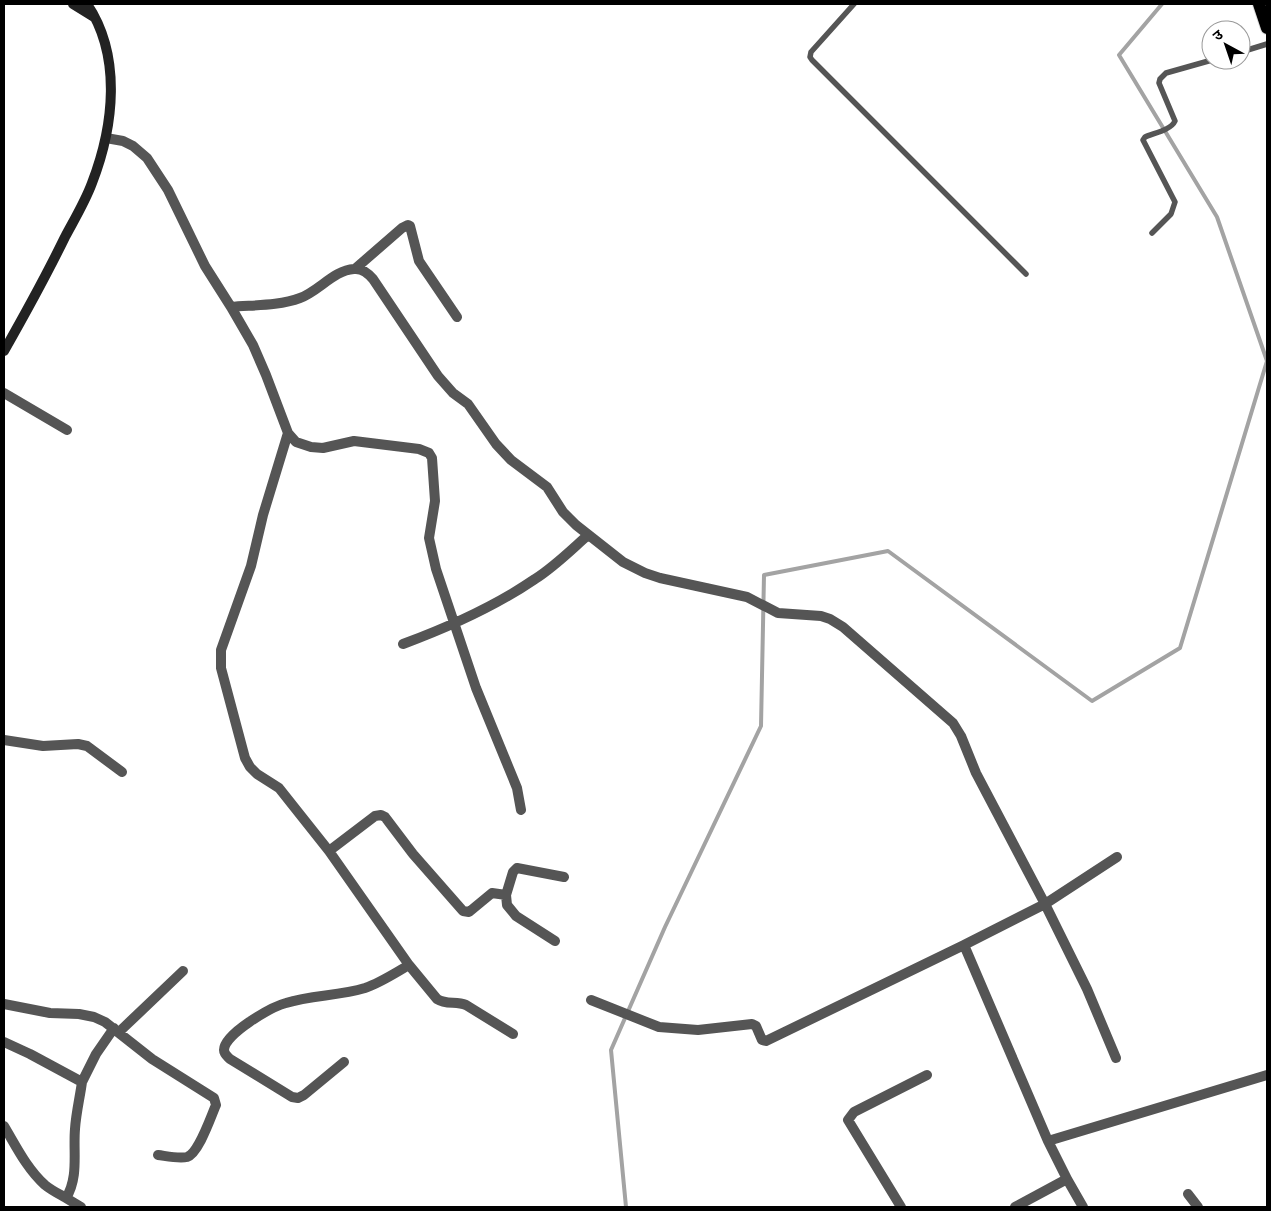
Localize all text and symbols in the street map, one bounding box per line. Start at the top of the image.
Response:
north arrow [1201,20,1251,70]
text: उ [1209,25,1227,45]

